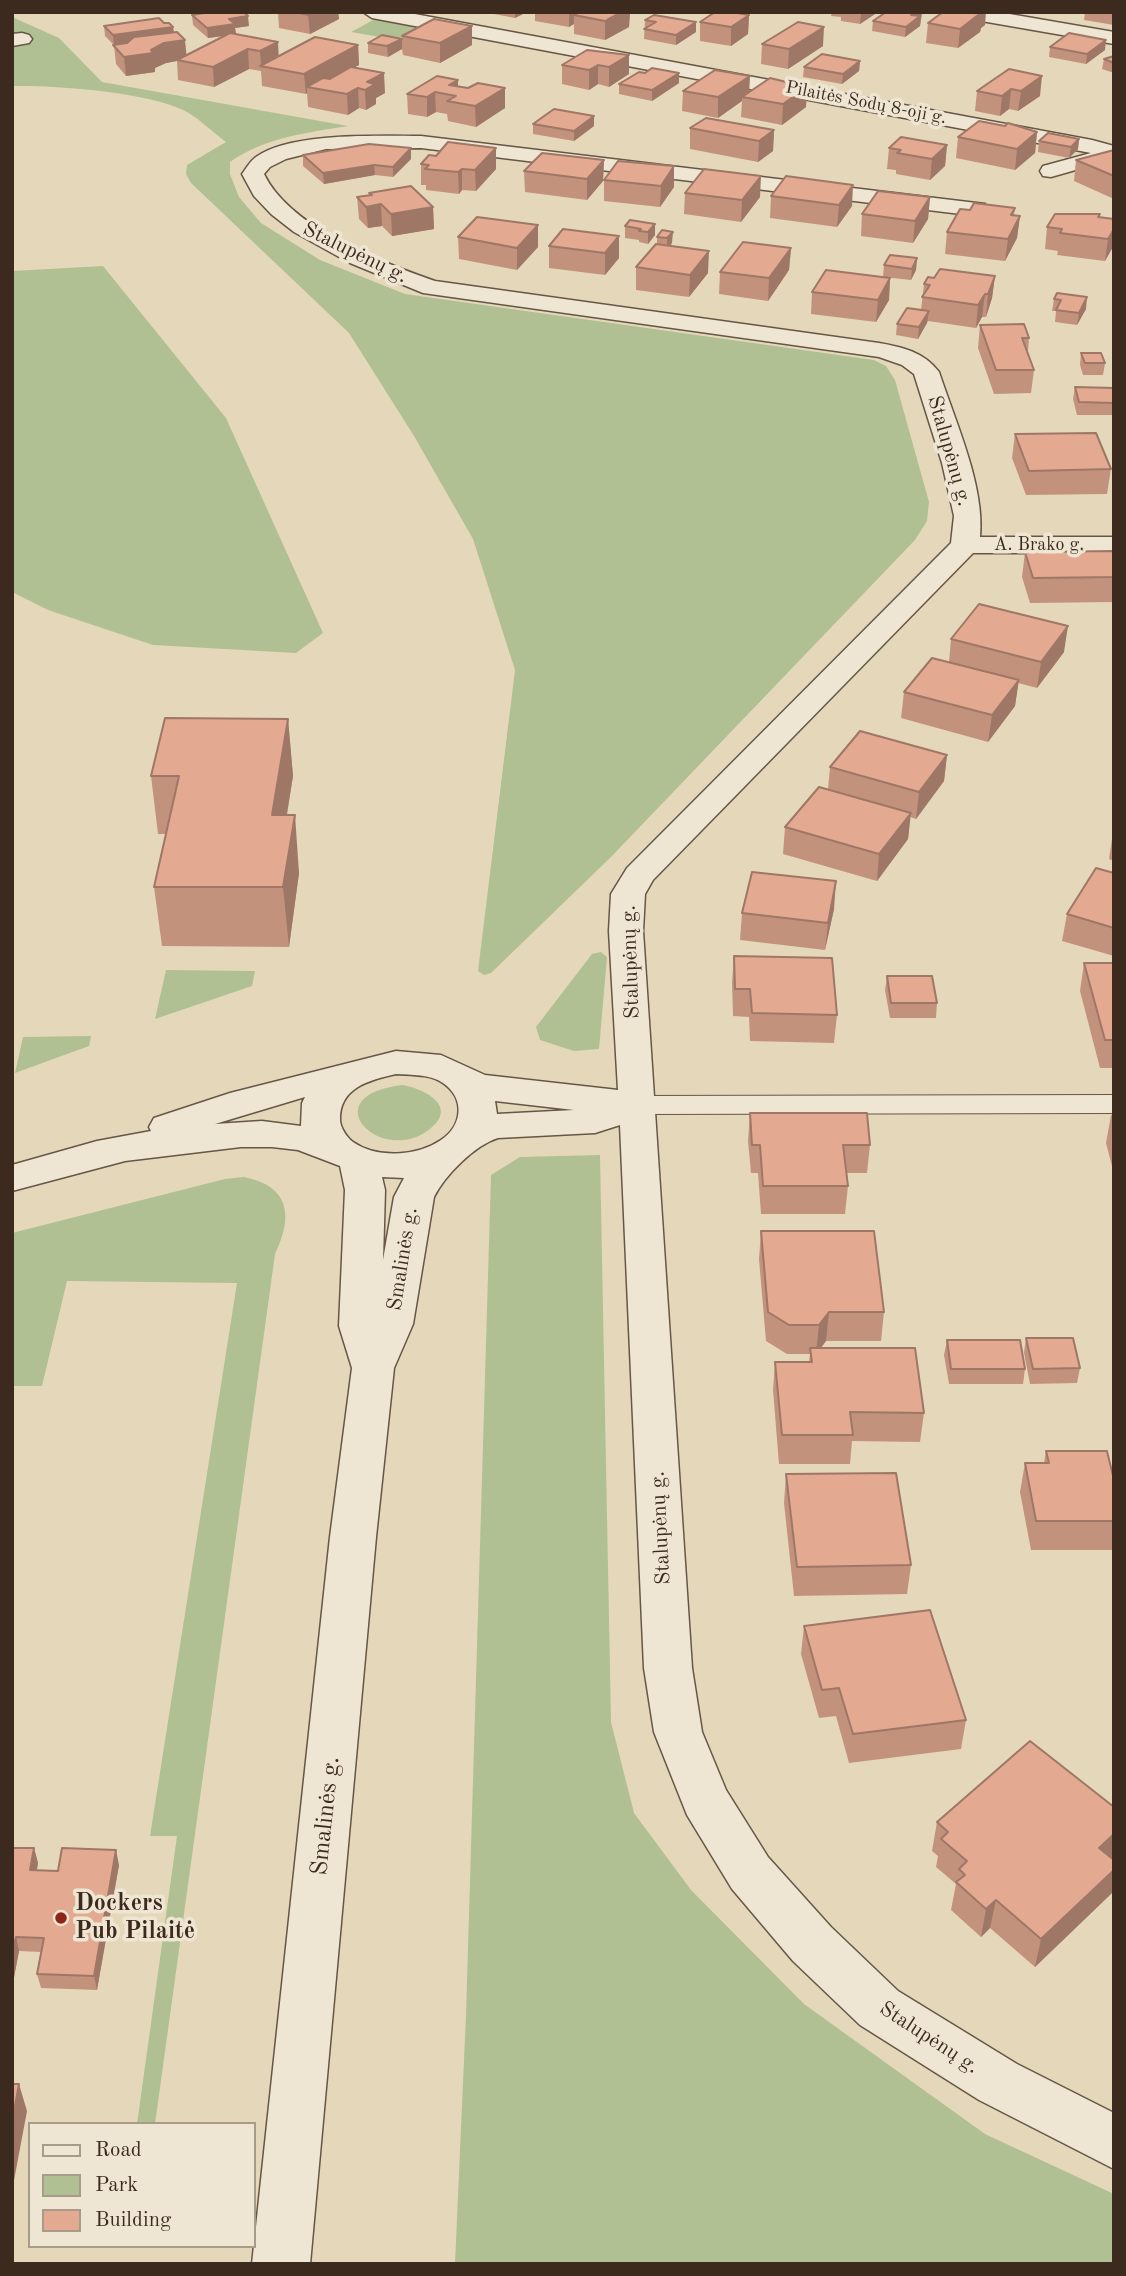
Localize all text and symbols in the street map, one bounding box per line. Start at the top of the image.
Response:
street label: Pilaitės Sodų 8-oji g. [784,77,948,129]
street label: Stalupėnų g. [298,217,412,289]
street label: Stalupėnų g. [921,393,977,509]
street label: A. Brako g. [994,534,1084,556]
street label: Stalupėnų g. [616,905,646,1019]
street label: Smalinės g. [382,1205,424,1313]
street label: Stalupėnų g. [645,1471,677,1585]
street label: Smalinės g. [305,1755,347,1877]
place label: Dockers Pub Pilaitė [75,1890,195,1946]
marker: Dockers Pub Pilaitė [53,1910,69,1926]
street label: Stalupėnų g. [874,1996,984,2080]
legend [28,2122,256,2248]
text: Road [95,2140,142,2161]
text: Park [95,2175,138,2196]
text: Building [95,2210,171,2231]

